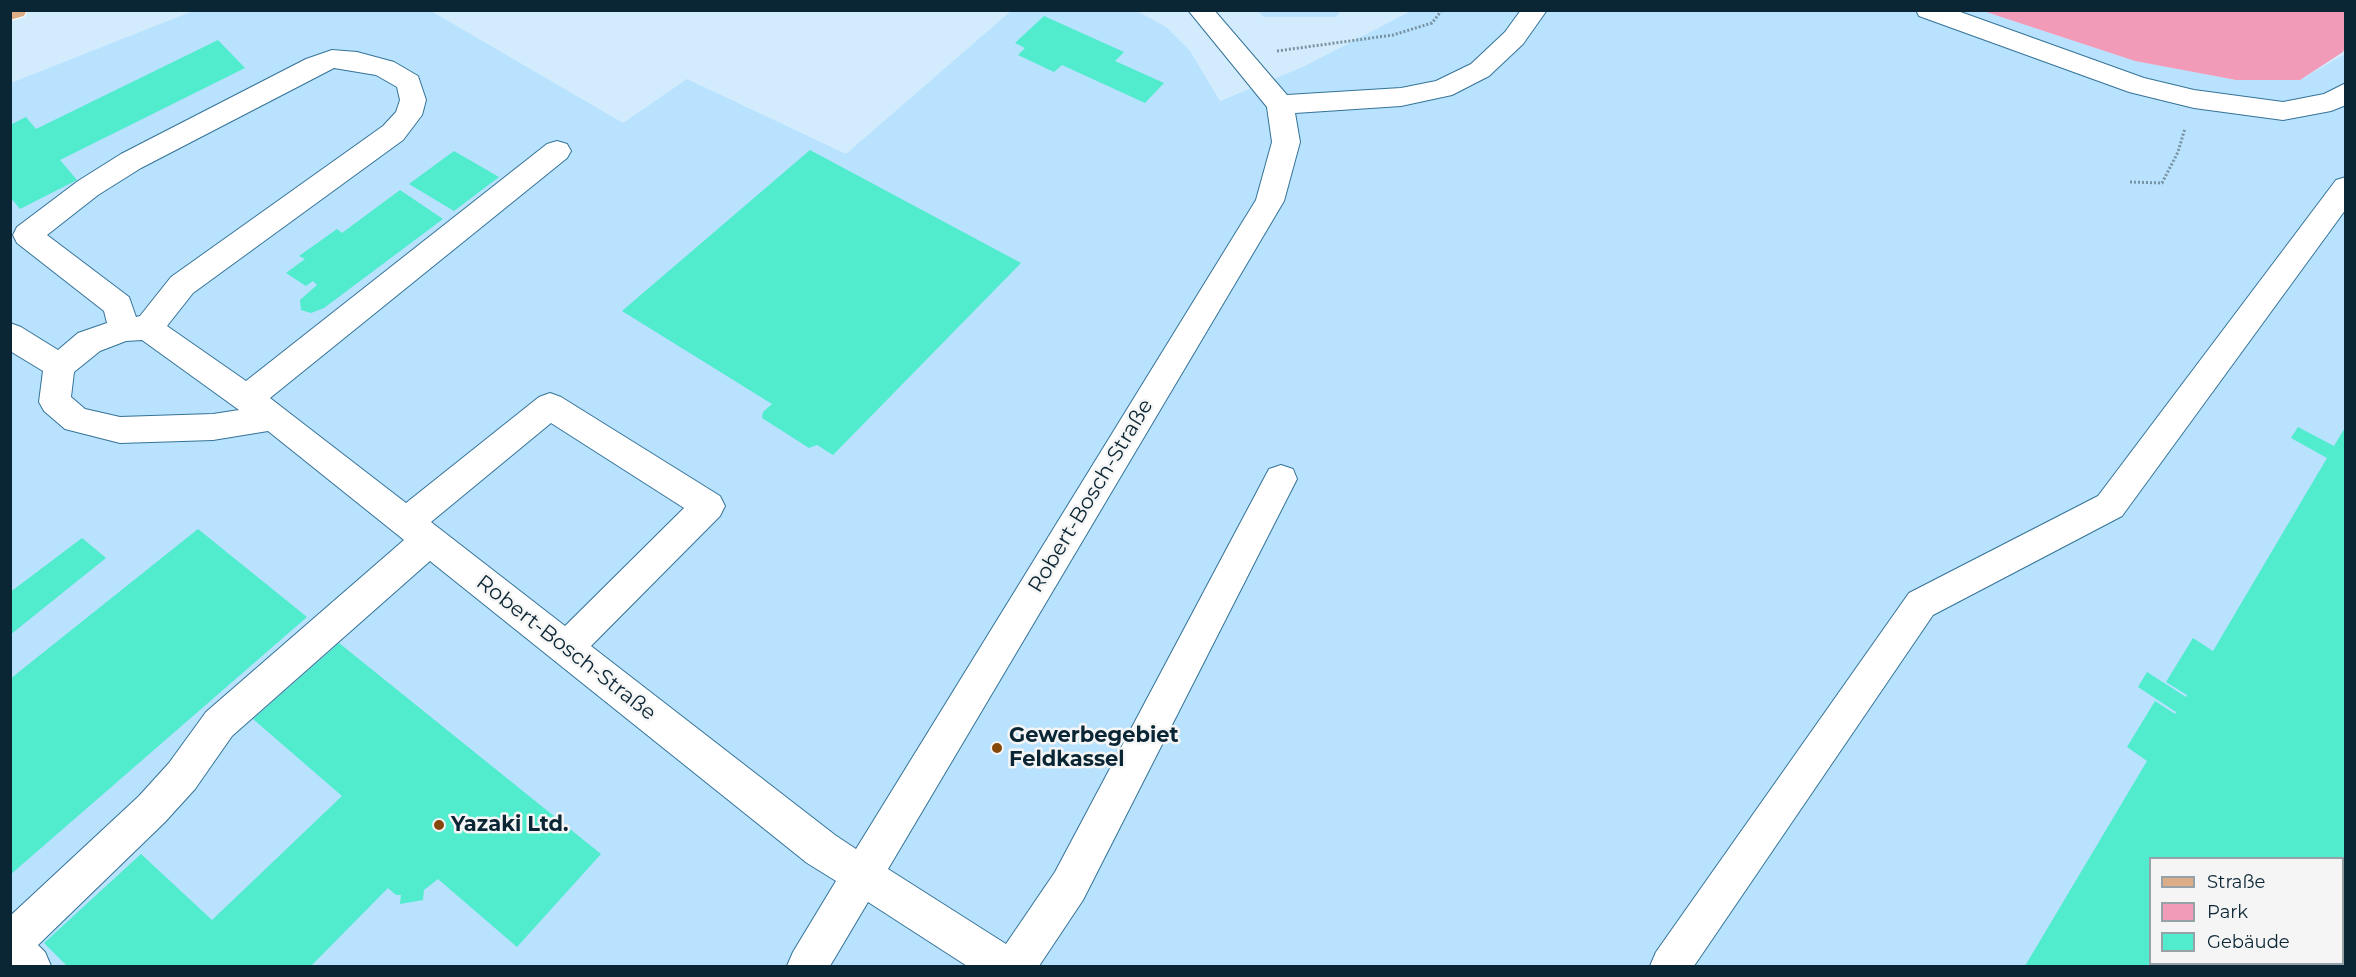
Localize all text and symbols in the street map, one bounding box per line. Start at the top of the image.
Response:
street label: Robert-Bosch-Straße [1023,395,1159,597]
street label: Robert-Bosch-Straße [471,570,661,726]
place label: Gewerbegebiet Feldkassel [1009,723,1179,773]
marker: Gewerbegebiet Feldkassel [990,741,1004,755]
place label: Yazaki Ltd. [451,812,569,838]
marker: Yazaki Ltd. [432,818,446,832]
legend [2149,857,2344,965]
text: Straße [2207,871,2265,893]
text: Park [2207,901,2248,923]
text: Gebäude [2207,931,2290,953]

